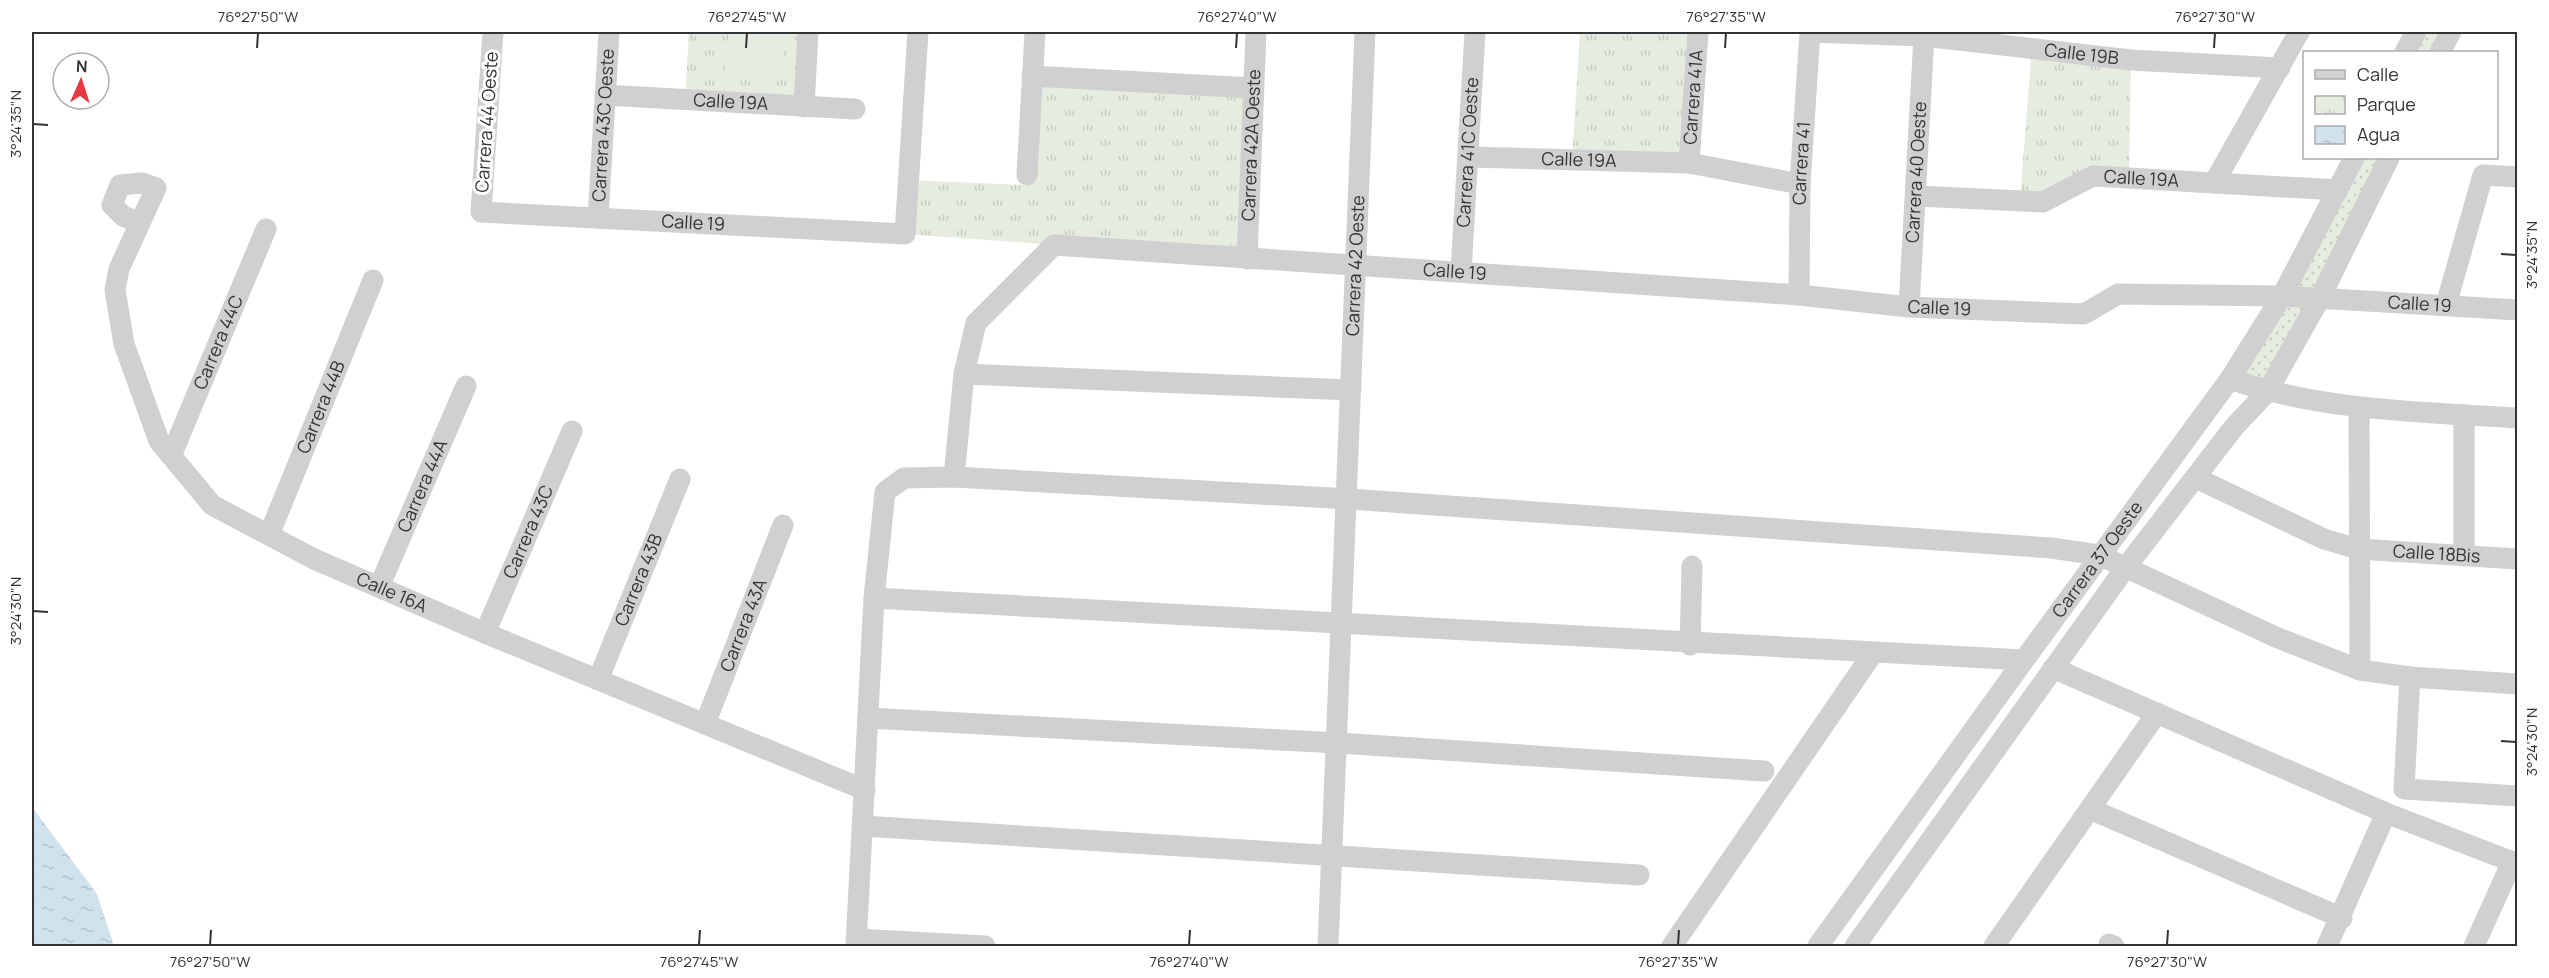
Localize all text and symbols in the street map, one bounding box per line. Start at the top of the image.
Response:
text: 76°27'50"W [218,6,298,27]
text: 76°27'45"W [708,6,786,27]
text: 76°27'40"W [1198,6,1276,27]
text: 76°27'35"W [1686,6,1766,27]
text: 76°27'30"W [2175,6,2255,27]
street label: Calle 19B [2043,37,2120,69]
street label: Carrera 43C Oeste [586,48,619,202]
street label: Carrera 41A [1677,48,1708,145]
north arrow [51,51,111,111]
street label: Carrera 44 Oeste [469,51,503,193]
legend [2303,51,2498,159]
text: N [75,55,88,77]
text: Calle [2357,62,2399,86]
street label: Carrera 42A Oeste [1236,69,1266,221]
street label: Carrera 41C Oeste [1451,76,1483,228]
street label: Calle 19A [693,87,770,115]
text: 3°24'35"N [5,90,26,158]
text: Parque [2357,92,2416,116]
street label: Carrera 40 Oeste [1900,101,1931,244]
street label: Carrera 41 [1787,120,1815,205]
text: Agua [2357,122,2400,146]
street label: Calle 19A [1541,146,1617,172]
street label: Calle 19A [2103,164,2180,192]
street label: Carrera 42 Oeste [1340,195,1369,336]
street label: Calle 19 [661,208,726,236]
text: 3°24'35"N [2521,221,2542,289]
street label: Calle 19 [1422,257,1488,285]
street label: Calle 19 [2387,289,2452,317]
street label: Carrera 44C [187,291,248,393]
street label: Calle 19 [1907,294,1972,320]
street label: Carrera 44B [290,357,350,457]
street label: Carrera 44A [391,435,453,536]
street label: Carrera 43C [497,481,558,582]
street label: Carrera 37 Oeste [2046,496,2148,622]
street label: Carrera 43B [608,530,667,629]
street label: Calle 18Bis [2392,538,2481,568]
street label: Calle 16A [353,566,432,618]
street label: Carrera 43A [714,574,772,675]
text: 3°24'30"N [5,577,26,645]
text: 3°24'30"N [2521,708,2542,776]
text: 76°27'50"W [170,951,250,972]
text: 76°27'45"W [660,951,738,972]
text: 76°27'40"W [1150,951,1228,972]
text: 76°27'35"W [1638,951,1718,972]
text: 76°27'30"W [2127,951,2207,972]

